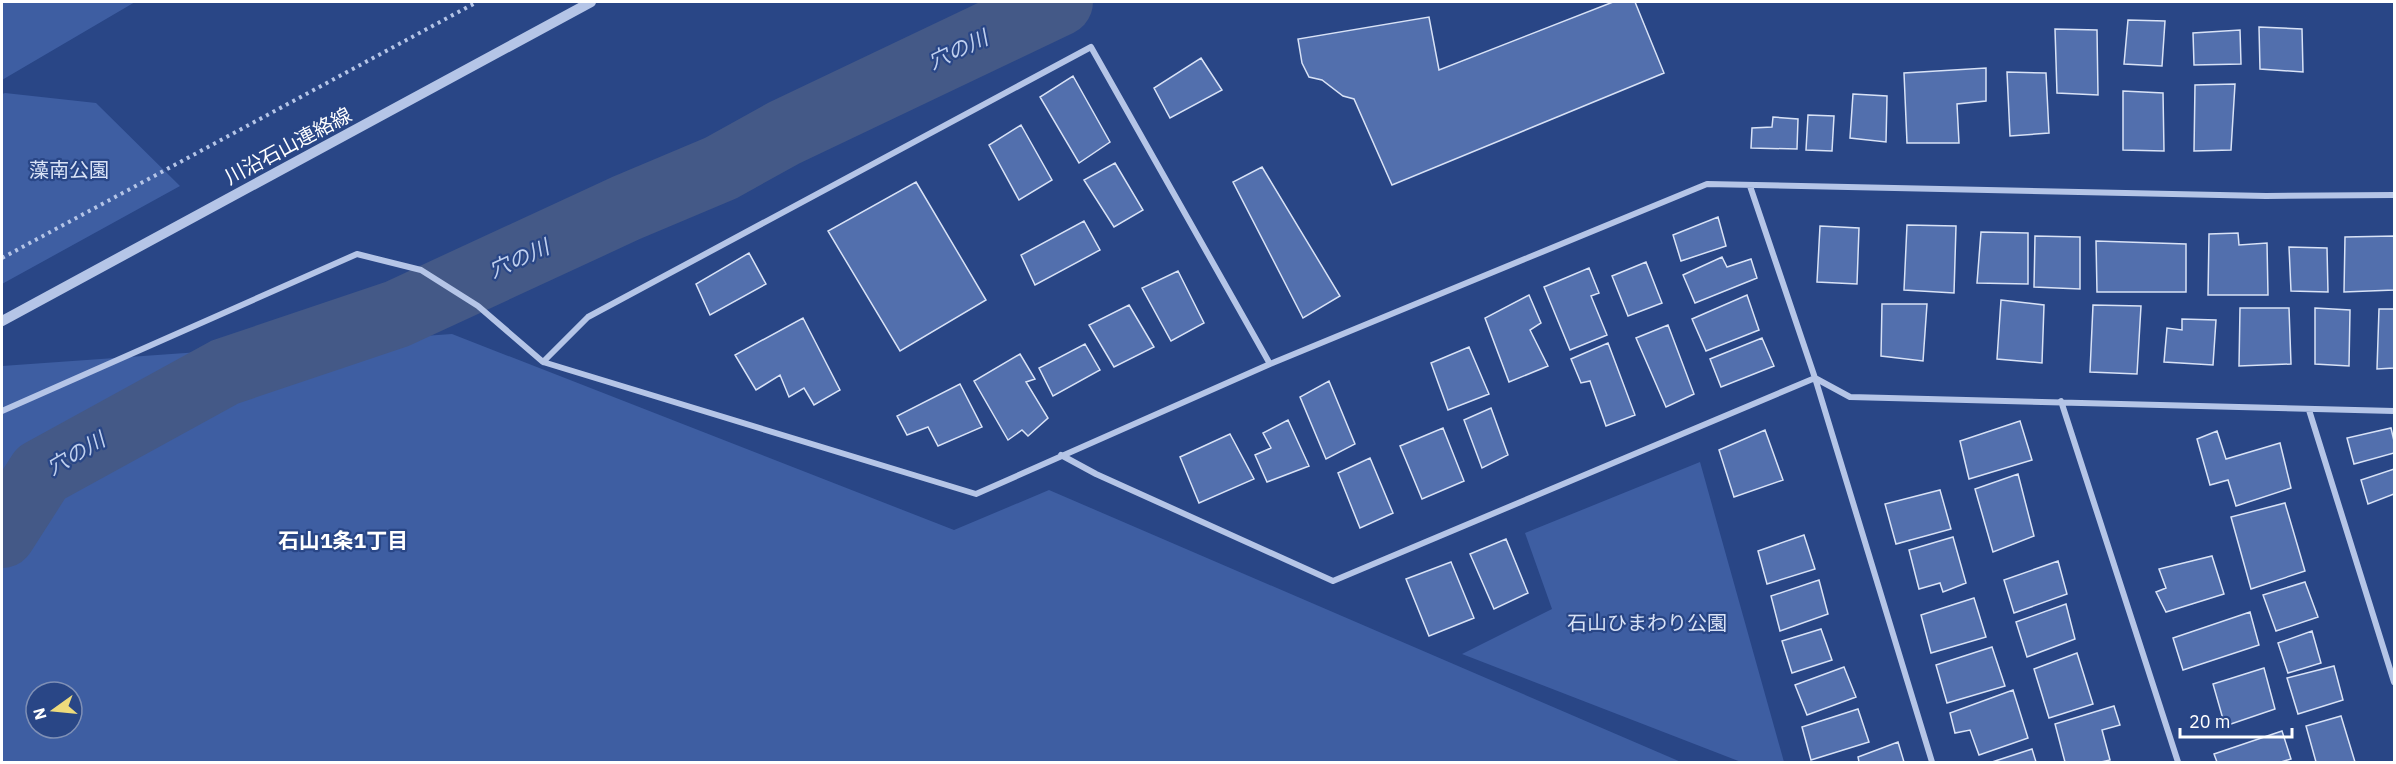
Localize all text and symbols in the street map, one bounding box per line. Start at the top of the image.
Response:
water label: 穴の川 [923,22,994,75]
street label: 川沿石山連絡線 [220,101,356,190]
park label: 藻南公園 [29,156,109,183]
water label: 穴の川 [484,232,555,284]
water label: 穴の川 [41,424,112,481]
district label: 石山1条1丁目 [278,526,408,554]
park label: 石山ひまわり公園 [1567,609,1727,636]
north arrow [24,680,84,740]
scale bar [2180,701,2292,739]
text: N [28,706,51,722]
text: 20 m [2189,710,2231,733]

